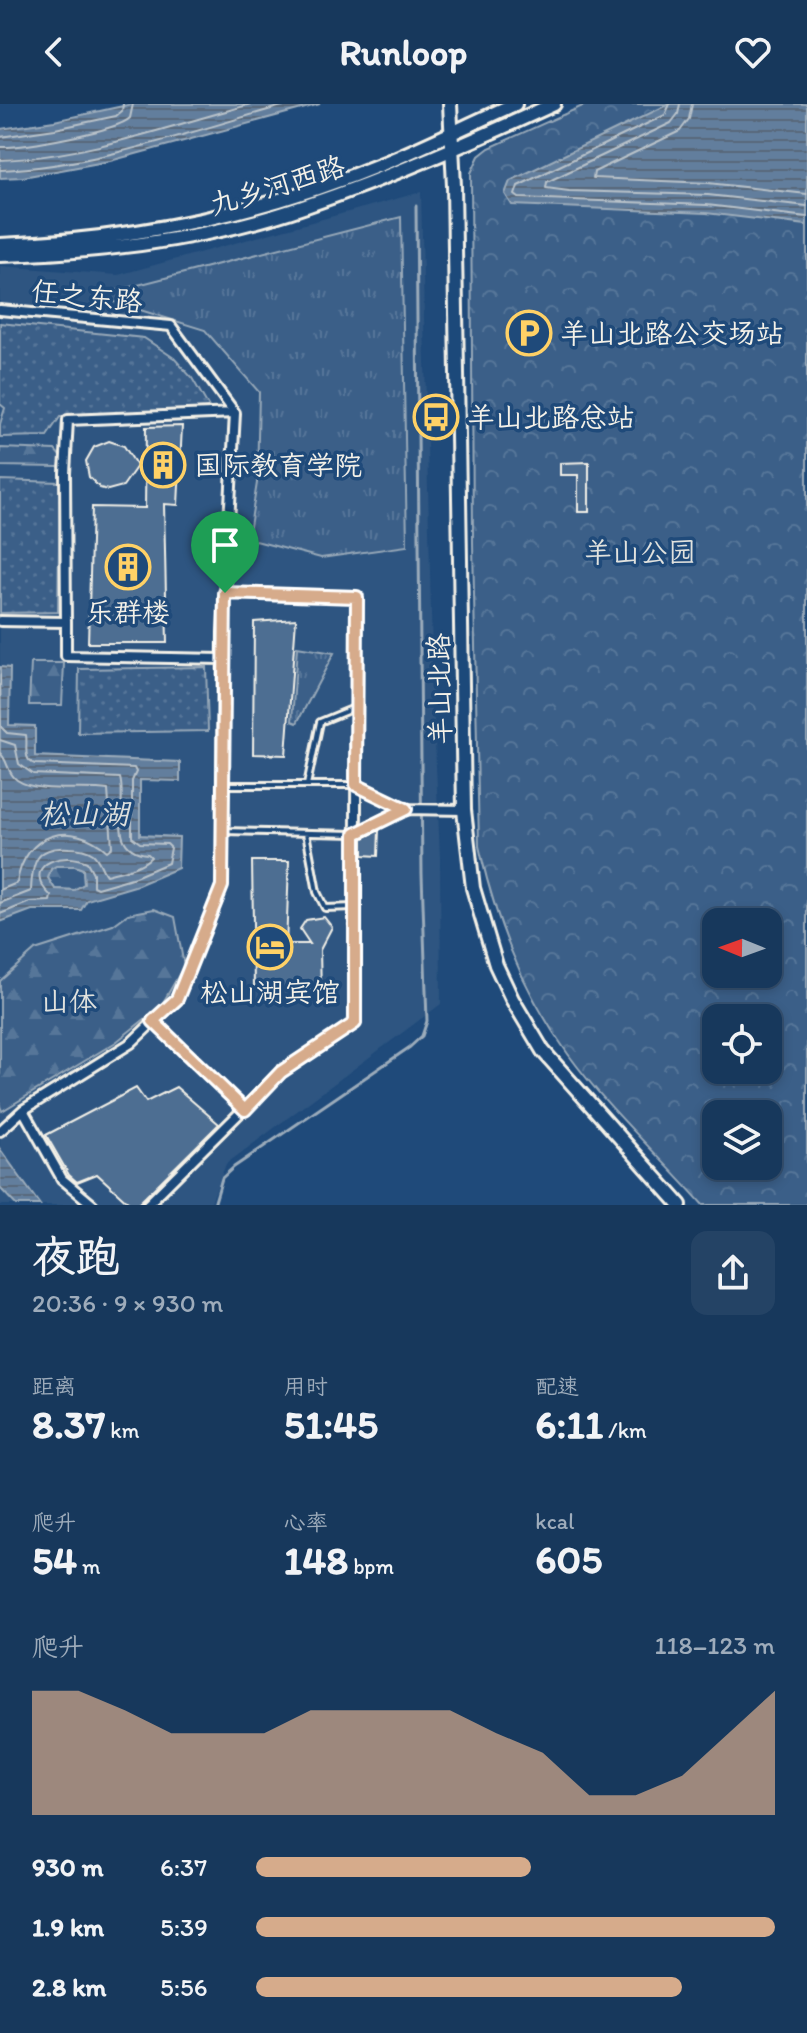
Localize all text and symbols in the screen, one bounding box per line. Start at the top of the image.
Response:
icon: back [32,30,76,74]
icon: heart [731,30,775,74]
text: Runloop [340,31,467,74]
street label: 九乡河西路 [205,148,349,222]
street label: 任之东路 [30,273,144,319]
parking icon: 羊山北路公交场站 [505,309,553,357]
place label: 羊山北路公交场站 [560,316,784,350]
bus stop icon: 羊山北路总站 [412,393,460,441]
place label: 羊山北路总站 [467,400,635,434]
building icon: 国际教育学院 [139,441,187,489]
place label: 国际教育学院 [194,448,362,482]
pin [191,511,259,593]
icon: arrive [203,523,247,567]
park label: 羊山公园 [584,535,696,569]
building icon: 乐群楼 [104,543,152,591]
place label: 乐群楼 [86,595,170,629]
street label: 羊山北路 [421,633,457,745]
water label: 松山湖 [39,795,132,832]
north arrow [702,908,782,988]
map controls [702,908,782,1180]
hotel icon: 松山湖宾馆 [246,923,294,971]
place label: 松山湖宾馆 [200,975,340,1009]
park label: 山体 [41,984,97,1018]
button: locate [702,1004,782,1084]
button: layers [702,1100,782,1180]
text: 夜跑 [32,1230,120,1283]
button: share [691,1231,775,1315]
text: 20:36 · 9 × 930 m [32,1287,223,1319]
text: 距离 [32,1373,76,1400]
text: 用时 [284,1373,328,1400]
text: 配速 [535,1373,579,1400]
text: 8.37 [32,1400,105,1448]
text: 51:45 [284,1400,378,1448]
text: 6:11 [535,1400,603,1448]
text: km [105,1417,139,1444]
text: /km [603,1417,647,1444]
text: kcal [535,1508,574,1535]
text: 爬升 [32,1509,76,1536]
text: 心率 [284,1509,328,1536]
text: 605 [535,1535,602,1583]
text: 54 [32,1536,77,1584]
text: 148 [284,1536,348,1584]
text: m [77,1553,101,1580]
text: bpm [348,1553,394,1580]
text: 118–123 m [654,1629,775,1661]
text: 爬升 [32,1631,84,1663]
text: 930 m [32,1851,104,1883]
text: 6:37 [160,1851,207,1883]
text: 1.9 km [32,1911,104,1943]
text: 5:39 [160,1911,208,1943]
text: 2.8 km [32,1971,107,2003]
text: 5:56 [160,1971,207,2003]

